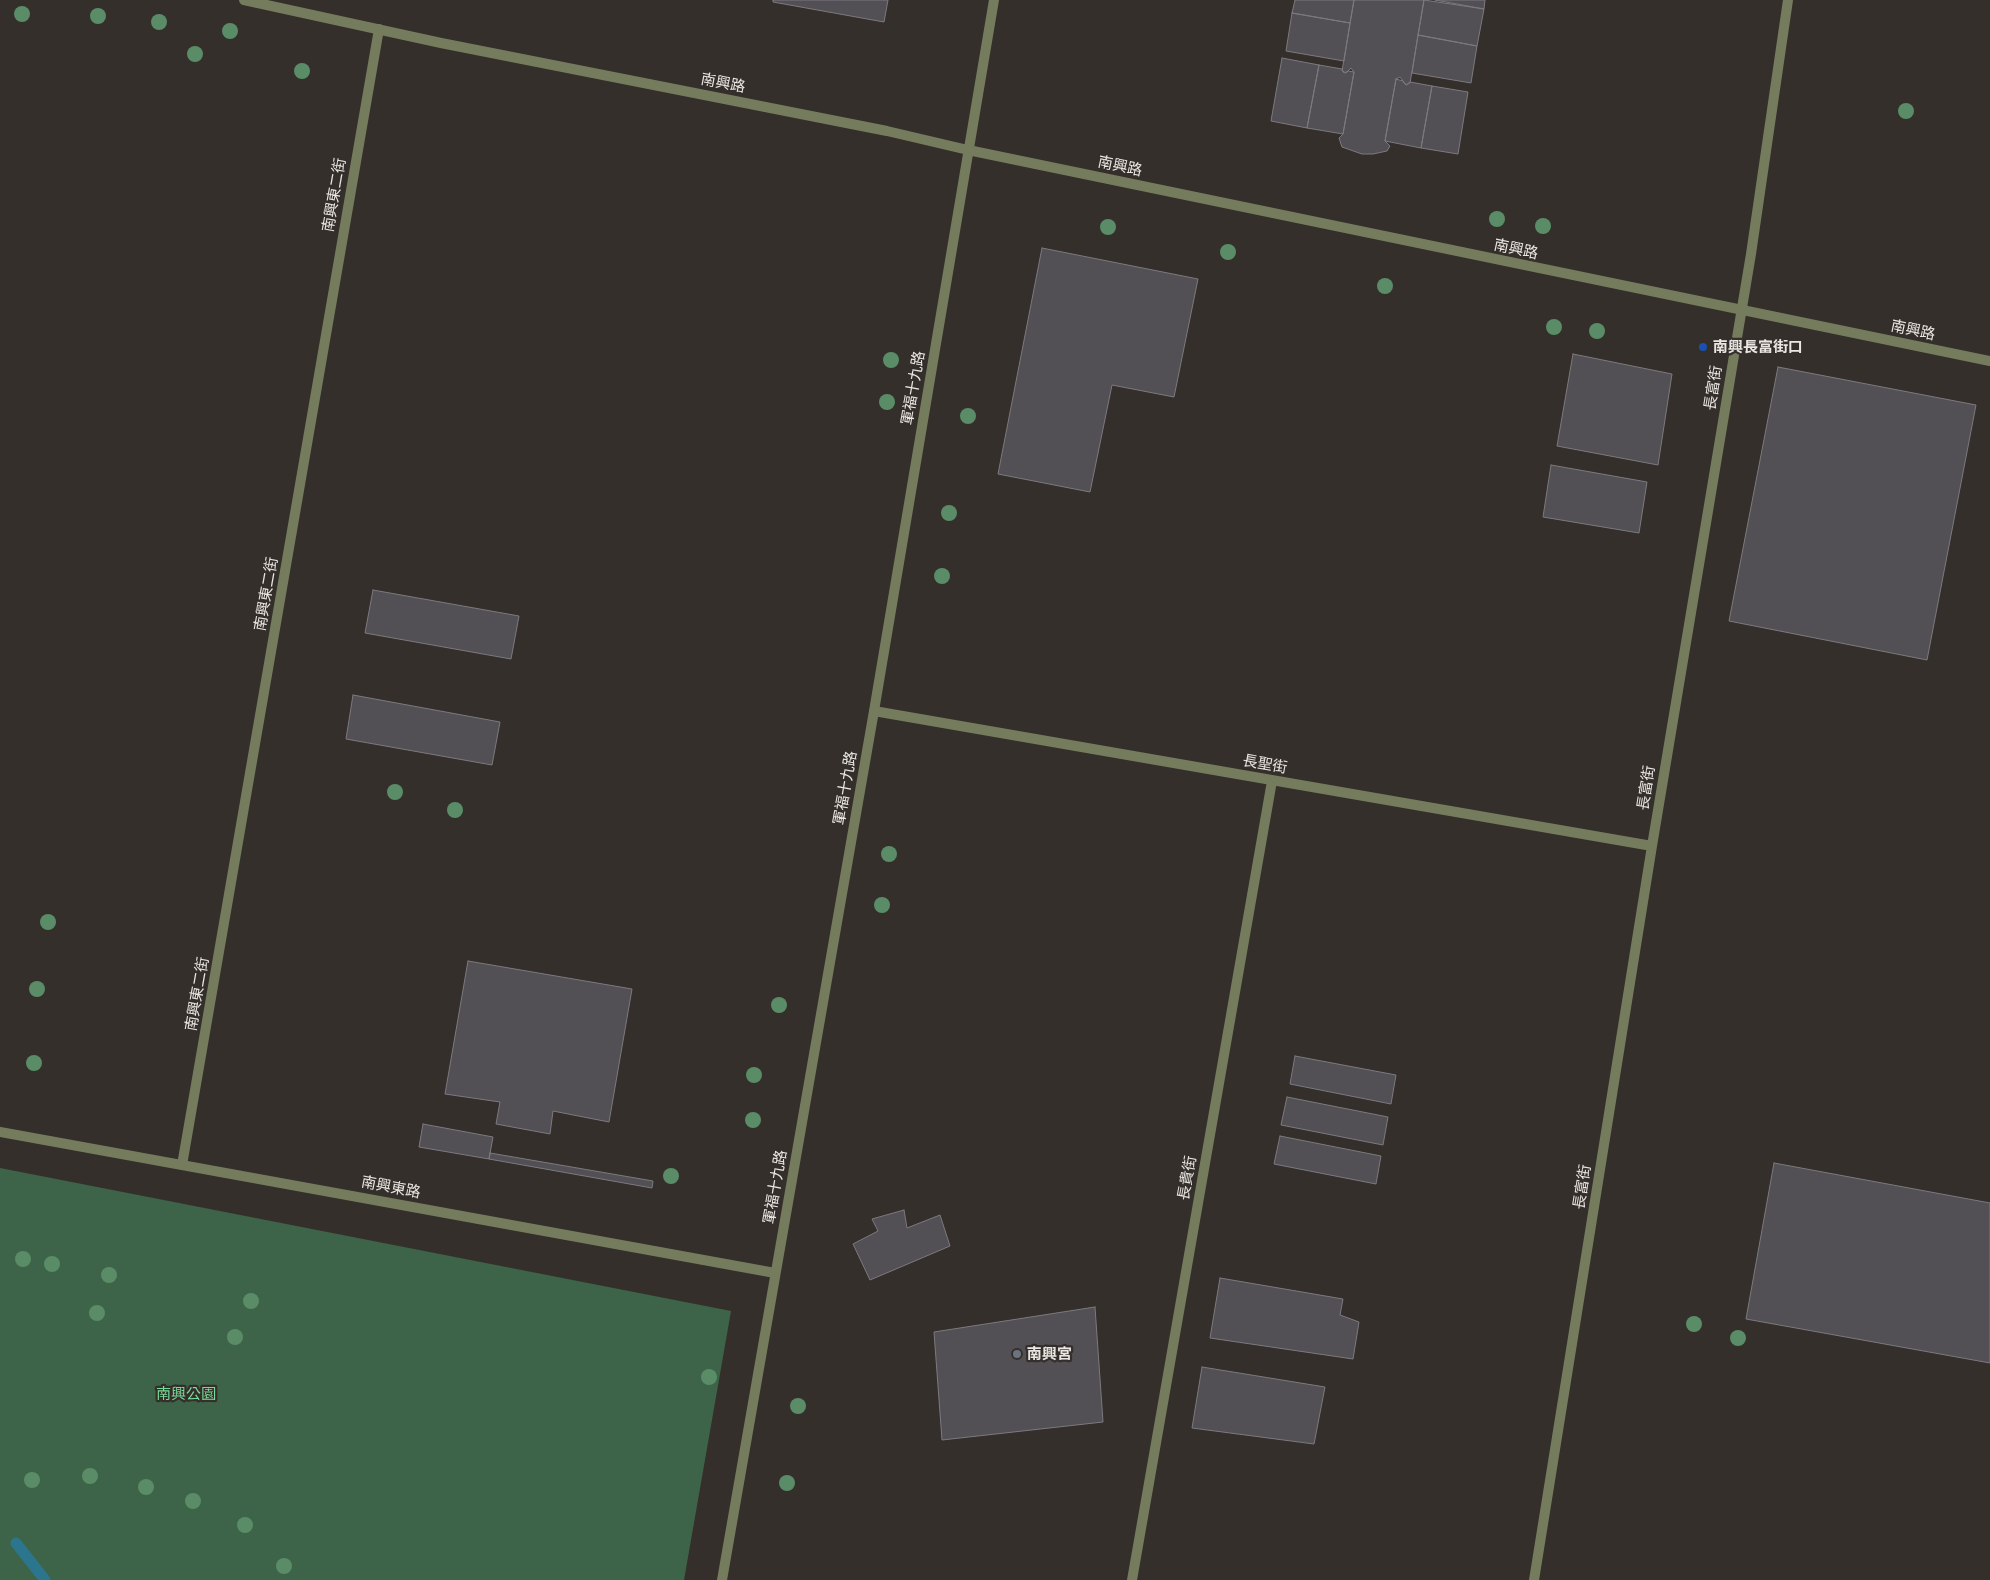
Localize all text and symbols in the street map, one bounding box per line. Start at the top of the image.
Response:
street label: 南興路 [699,70,747,96]
street label: 南興路 [1096,153,1144,179]
street label: 南興東二街 [319,157,349,233]
street label: 南興路 [1492,236,1540,262]
street label: 南興路 [1889,317,1937,343]
place label: 南興長富街口 [1713,338,1803,356]
marker: 南興長富街口 [1697,341,1709,353]
street label: 軍福十九路 [898,350,928,426]
street label: 長富街 [1701,364,1725,412]
street label: 南興東二街 [251,556,281,632]
street label: 軍福十九路 [830,750,860,826]
street label: 長聖街 [1241,751,1289,777]
street label: 長富街 [1634,764,1658,812]
street label: 南興東二街 [182,956,212,1032]
street label: 軍福十九路 [760,1149,790,1225]
street label: 長貴街 [1174,1154,1200,1202]
street label: 長富街 [1570,1163,1594,1211]
street label: 南興東路 [360,1172,422,1202]
place label: 南興宮 [1027,1345,1072,1363]
marker: 南興宮 [1011,1348,1023,1360]
park label: 南興公園 [156,1385,216,1403]

